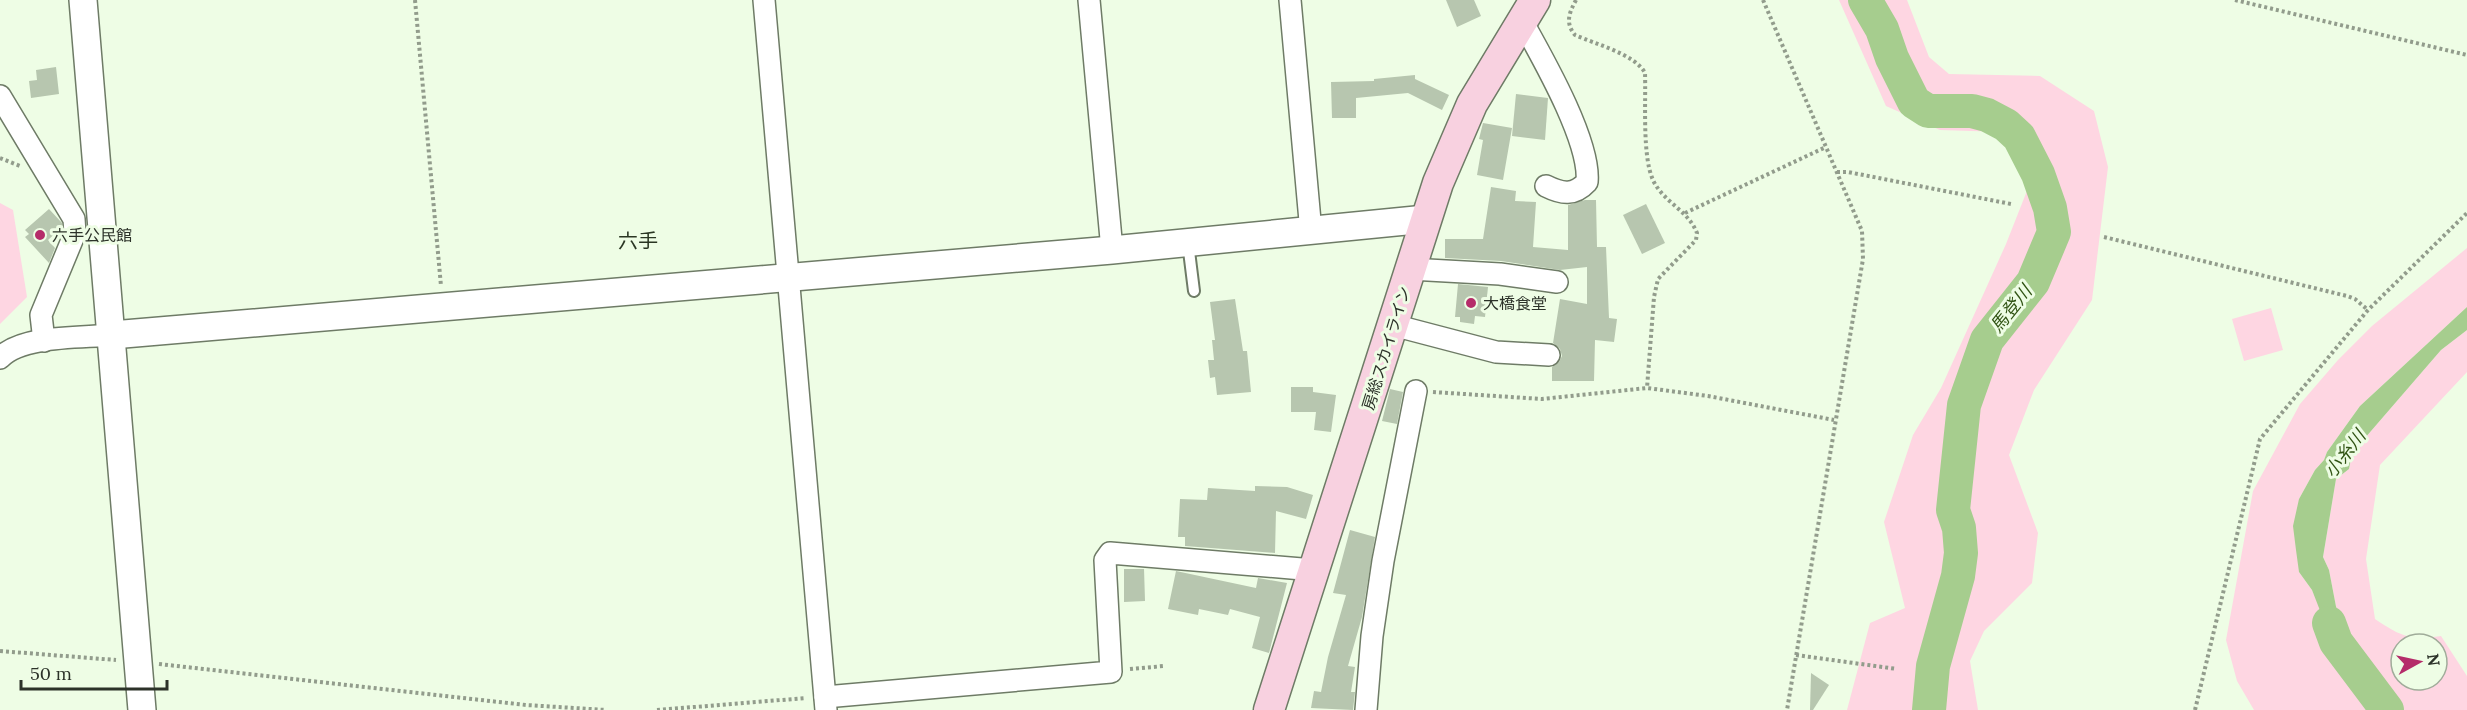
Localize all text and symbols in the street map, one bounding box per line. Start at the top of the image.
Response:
place label: 六手公民館 [52,225,132,245]
marker: 六手公民館 [33,228,47,242]
district label: 六手 [618,228,658,253]
water label: 馬登川 [1985,279,2038,337]
street label: 房総スカイライン [1358,284,1414,412]
place label: 大橋食堂 [1483,293,1547,313]
marker: 大橋食堂 [1464,296,1478,310]
water label: 小糸川 [2319,424,2372,482]
north arrow [2389,632,2449,692]
text: N [2423,652,2445,667]
scale bar [21,653,166,691]
text: 50 m [30,662,72,685]

